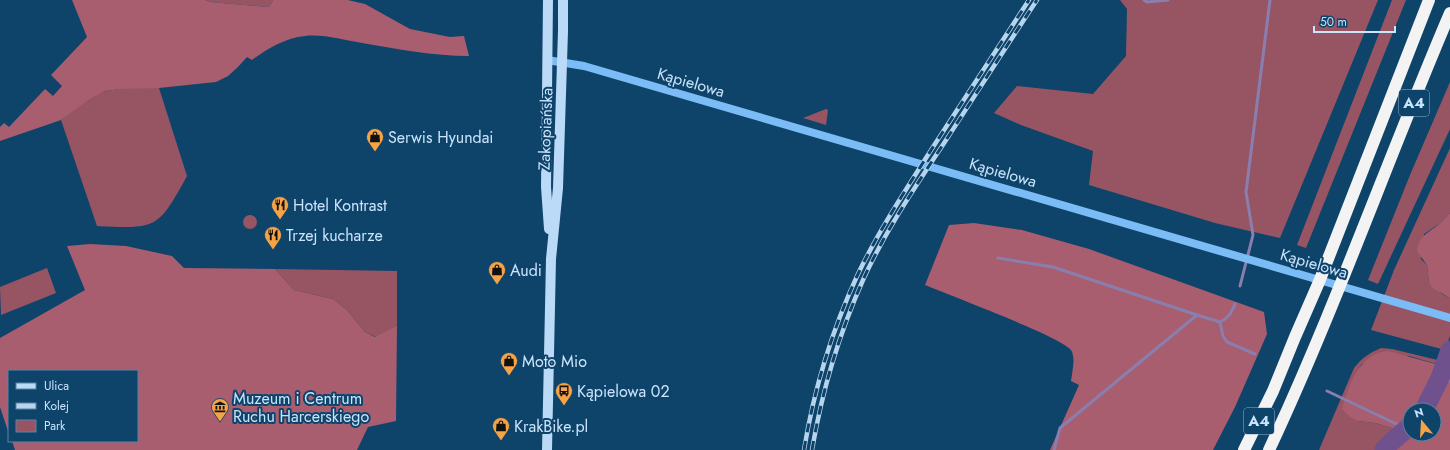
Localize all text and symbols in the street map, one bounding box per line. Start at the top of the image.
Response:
scale bar [1314,8,1395,34]
text: 50 m [1320,13,1347,31]
street label: Kąpielowa [654,62,727,103]
street label: Zakopiańska [533,87,558,171]
road number: A4 [1399,90,1429,116]
place label: Serwis Hyundai [388,126,494,149]
shop icon: Serwis Hyundai [365,127,385,152]
street label: Kąpielowa [966,152,1039,193]
place label: Hotel Kontrast [293,194,387,217]
restaurant icon: Hotel Kontrast [270,195,290,220]
place label: Trzej kucharze [286,224,383,247]
restaurant icon: Trzej kucharze [263,225,283,250]
street label: Kąpielowa [1277,243,1350,284]
place label: Audi [510,259,542,282]
shop icon: Audi [487,260,507,285]
place label: Moto Mio [522,350,587,373]
shop icon: Moto Mio [499,351,519,376]
legend [8,370,138,442]
text: Ulica [44,377,69,395]
place label: Kąpielowa 02 [577,380,670,403]
bus stop icon: Kąpielowa 02 [554,381,574,406]
place label: Muzeum i Centrum Ruchu Harcerskiego [233,387,369,428]
text: Kolej [44,397,69,415]
museum icon: Muzeum i Centrum Ruchu Harcerskiego [210,397,230,422]
north arrow [1402,402,1442,442]
text: N [1412,404,1426,421]
road number: A4 [1244,408,1274,434]
place label: KrakBike.pl [514,415,588,438]
shop icon: KrakBike.pl [491,416,511,441]
text: Park [44,417,66,435]

